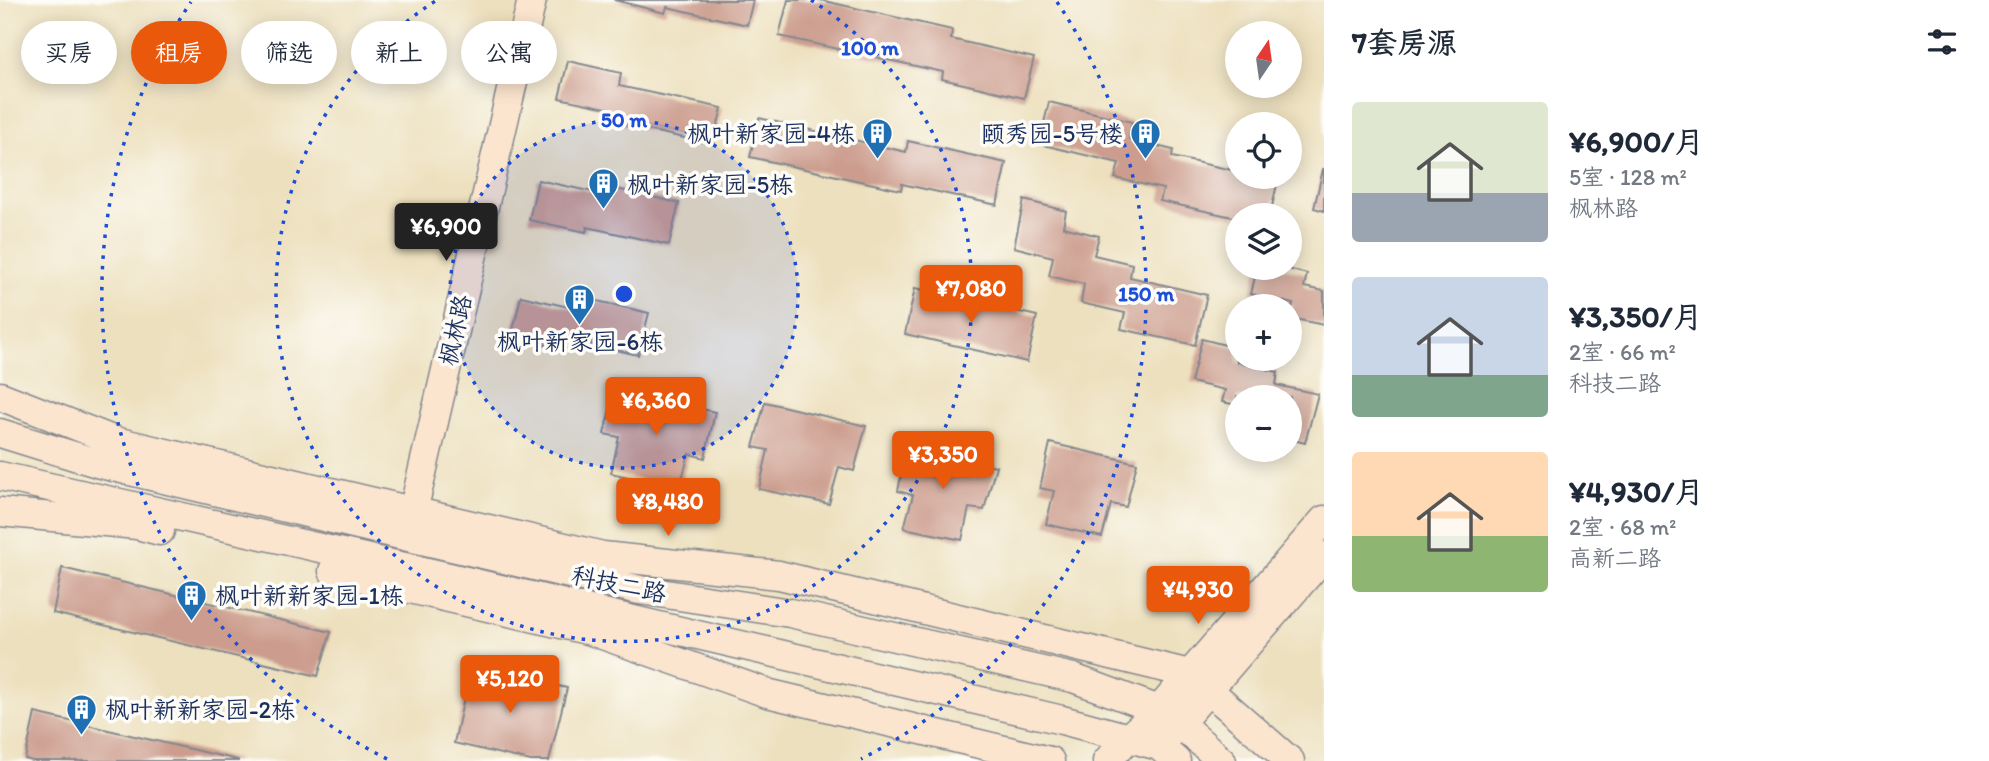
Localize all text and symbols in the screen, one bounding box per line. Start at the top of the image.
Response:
chip: 买房 [21,21,117,84]
chip: 租房 [131,21,227,84]
chip: 筛选 [241,21,337,84]
chip: 新上 [351,21,447,84]
chip: 公寓 [461,21,557,84]
north arrow [1225,21,1302,98]
map controls [1225,21,1302,462]
icon: filters [1923,23,1961,61]
text: 7套房源 [1352,24,1457,61]
text: 100 m [841,35,899,60]
text: 50 m [601,107,648,132]
button: locate [1225,112,1302,189]
building icon: 枫叶新家园-4栋 [861,116,895,160]
building icon: 颐秀园-5号楼 [1129,116,1163,160]
place label: 枫叶新家园-4栋 [687,119,855,148]
place label: 颐秀园-5号楼 [981,119,1123,148]
text: ¥6,900/月 [1569,123,1704,160]
icon: home [1408,130,1492,214]
text: 5室 · 128 m² [1569,163,1687,191]
building icon: 枫叶新家园-5栋 [587,167,621,211]
place label: 枫叶新家园-5栋 [627,170,793,199]
text: 枫林路 [1569,194,1638,222]
button: layers [1225,203,1302,280]
pin: ¥6,900 [389,204,503,263]
text: ¥6,900 [411,212,481,240]
pin: ¥7,080 [914,266,1028,325]
text: ¥7,080 [936,274,1006,302]
text: 150 m [1118,281,1174,306]
building icon: 枫叶新家园-6栋 [563,282,597,326]
centre of rings [612,282,636,306]
street label: 枫林路 [433,292,477,368]
button: + [1225,294,1302,371]
text: ¥3,350/月 [1569,298,1702,335]
icon: home [1408,305,1492,389]
place label: 枫叶新家园-6栋 [497,327,663,356]
text: 2室 · 66 m² [1569,338,1676,366]
text: 科技二路 [1569,369,1661,397]
pin: ¥6,360 [599,378,713,437]
button: − [1225,385,1302,462]
text: ¥6,360 [621,386,691,414]
pin: ¥3,350 [886,432,1000,491]
text: ¥3,350 [908,440,978,468]
text: ¥4,930/月 [1569,473,1704,510]
pin: ¥8,480 [611,478,725,538]
icon: home [1408,480,1492,564]
text: ¥8,480 [632,487,704,515]
text: 2室 · 68 m² [1569,513,1676,541]
text: 高新二路 [1569,544,1661,572]
street label: 科技二路 [569,560,669,608]
pin: ¥4,930 [1141,566,1255,626]
text: ¥4,930 [1163,575,1233,603]
building icon: 枫叶新新家园-1栋 [175,578,209,622]
place label: 枫叶新新家园-1栋 [215,581,404,610]
pin: ¥5,120 [453,656,567,715]
text: ¥5,120 [476,664,544,692]
building icon: 枫叶新新家园-2栋 [65,692,99,736]
place label: 枫叶新新家园-2栋 [105,695,295,724]

